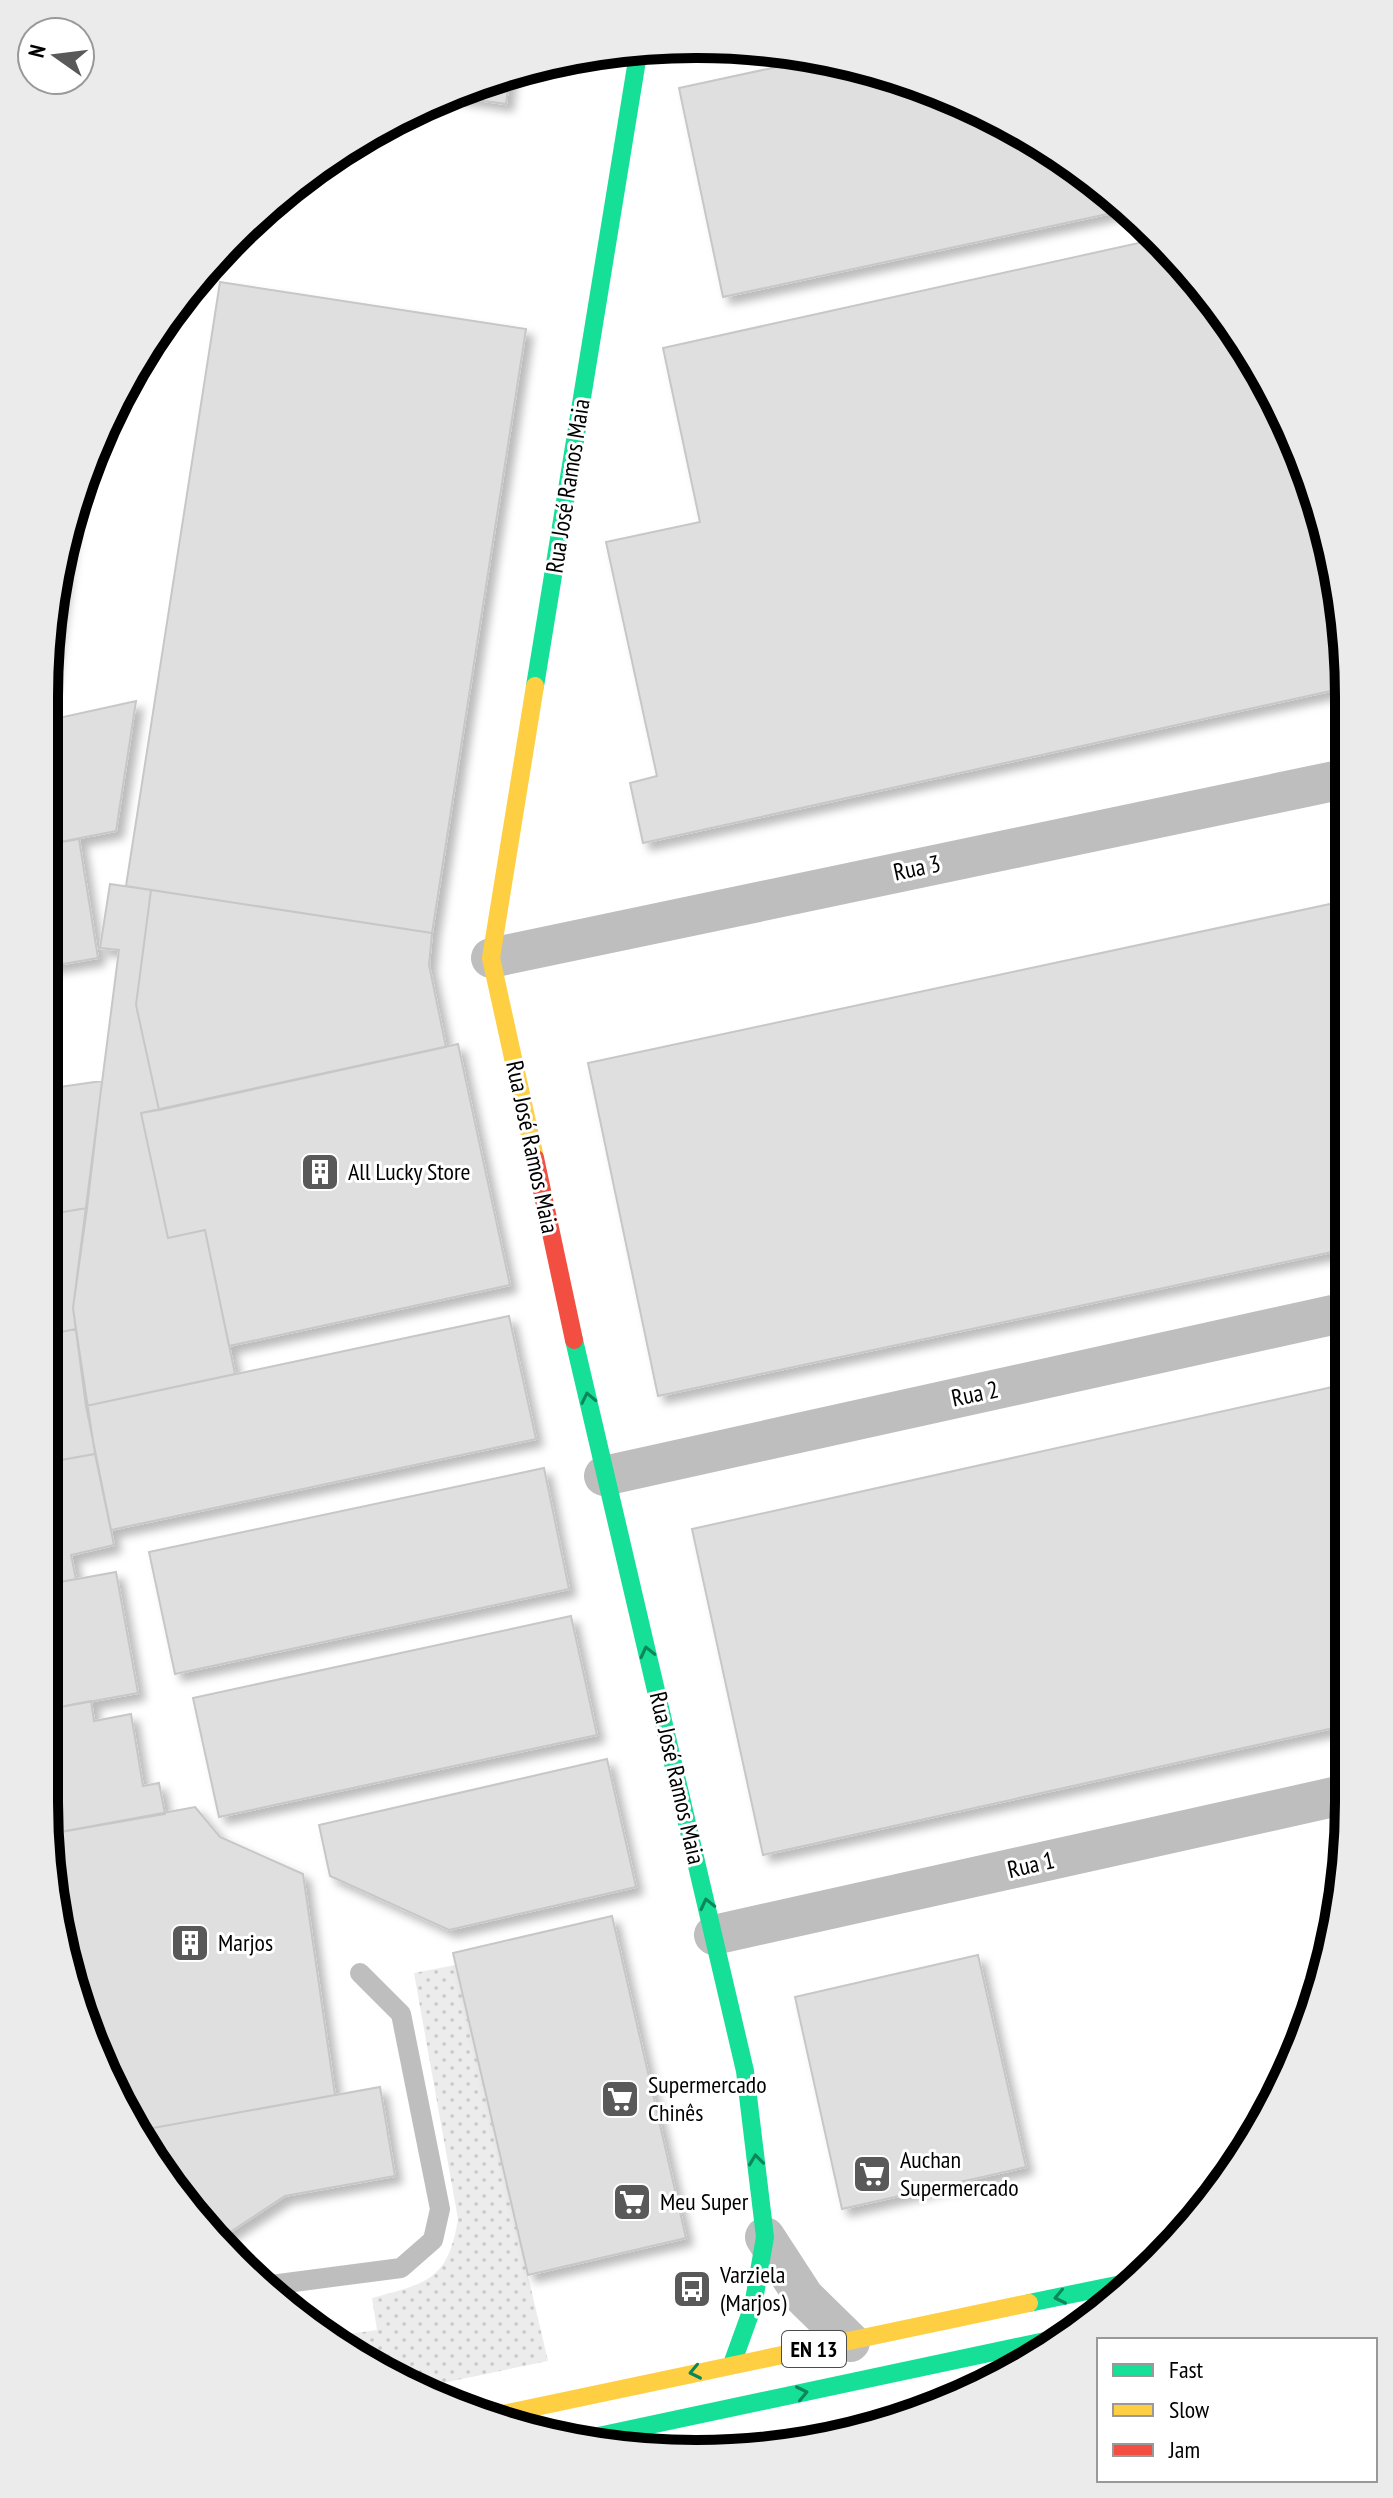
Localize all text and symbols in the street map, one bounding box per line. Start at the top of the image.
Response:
north arrow [16,16,96,96]
text: N [22,42,52,60]
street label: Rua José Ramos Maia [538,397,597,575]
street label: Rua 3 [890,847,943,888]
street label: Rua José Ramos Maia [499,1058,566,1236]
building icon: All Lucky Store [299,1151,341,1193]
place label: All Lucky Store [348,1156,470,1187]
street label: Rua 2 [948,1373,1001,1414]
one-way arrow [580,1392,597,1406]
one-way arrow [639,1645,656,1659]
street label: Rua José Ramos Maia [643,1689,712,1867]
street label: Rua 1 [1004,1844,1057,1885]
one-way arrow [699,1898,716,1912]
building icon: Marjos [169,1922,211,1964]
place label: Marjos [218,1927,273,1958]
place label: Supermercado Chinês [648,2069,767,2128]
supermarket icon: Supermercado Chinês [599,2078,641,2120]
place label: Auchan Supermercado [900,2144,1019,2203]
one-way arrow [747,2153,764,2166]
supermarket icon: Auchan Supermercado [851,2153,893,2195]
supermarket icon: Meu Super [611,2181,653,2223]
place label: Meu Super [660,2186,749,2217]
place label: Varziela (Marjos) [719,2259,787,2318]
bus stop icon: Varziela (Marjos) [671,2268,713,2310]
one-way arrow [1053,2288,1067,2305]
road number: EN 13 [782,2331,846,2367]
legend [1097,2338,1377,2482]
text: Fast [1169,2354,1204,2385]
one-way arrow [689,2363,703,2380]
one-way arrow [795,2385,809,2402]
text: Slow [1169,2394,1210,2425]
text: Jam [1168,2434,1200,2465]

